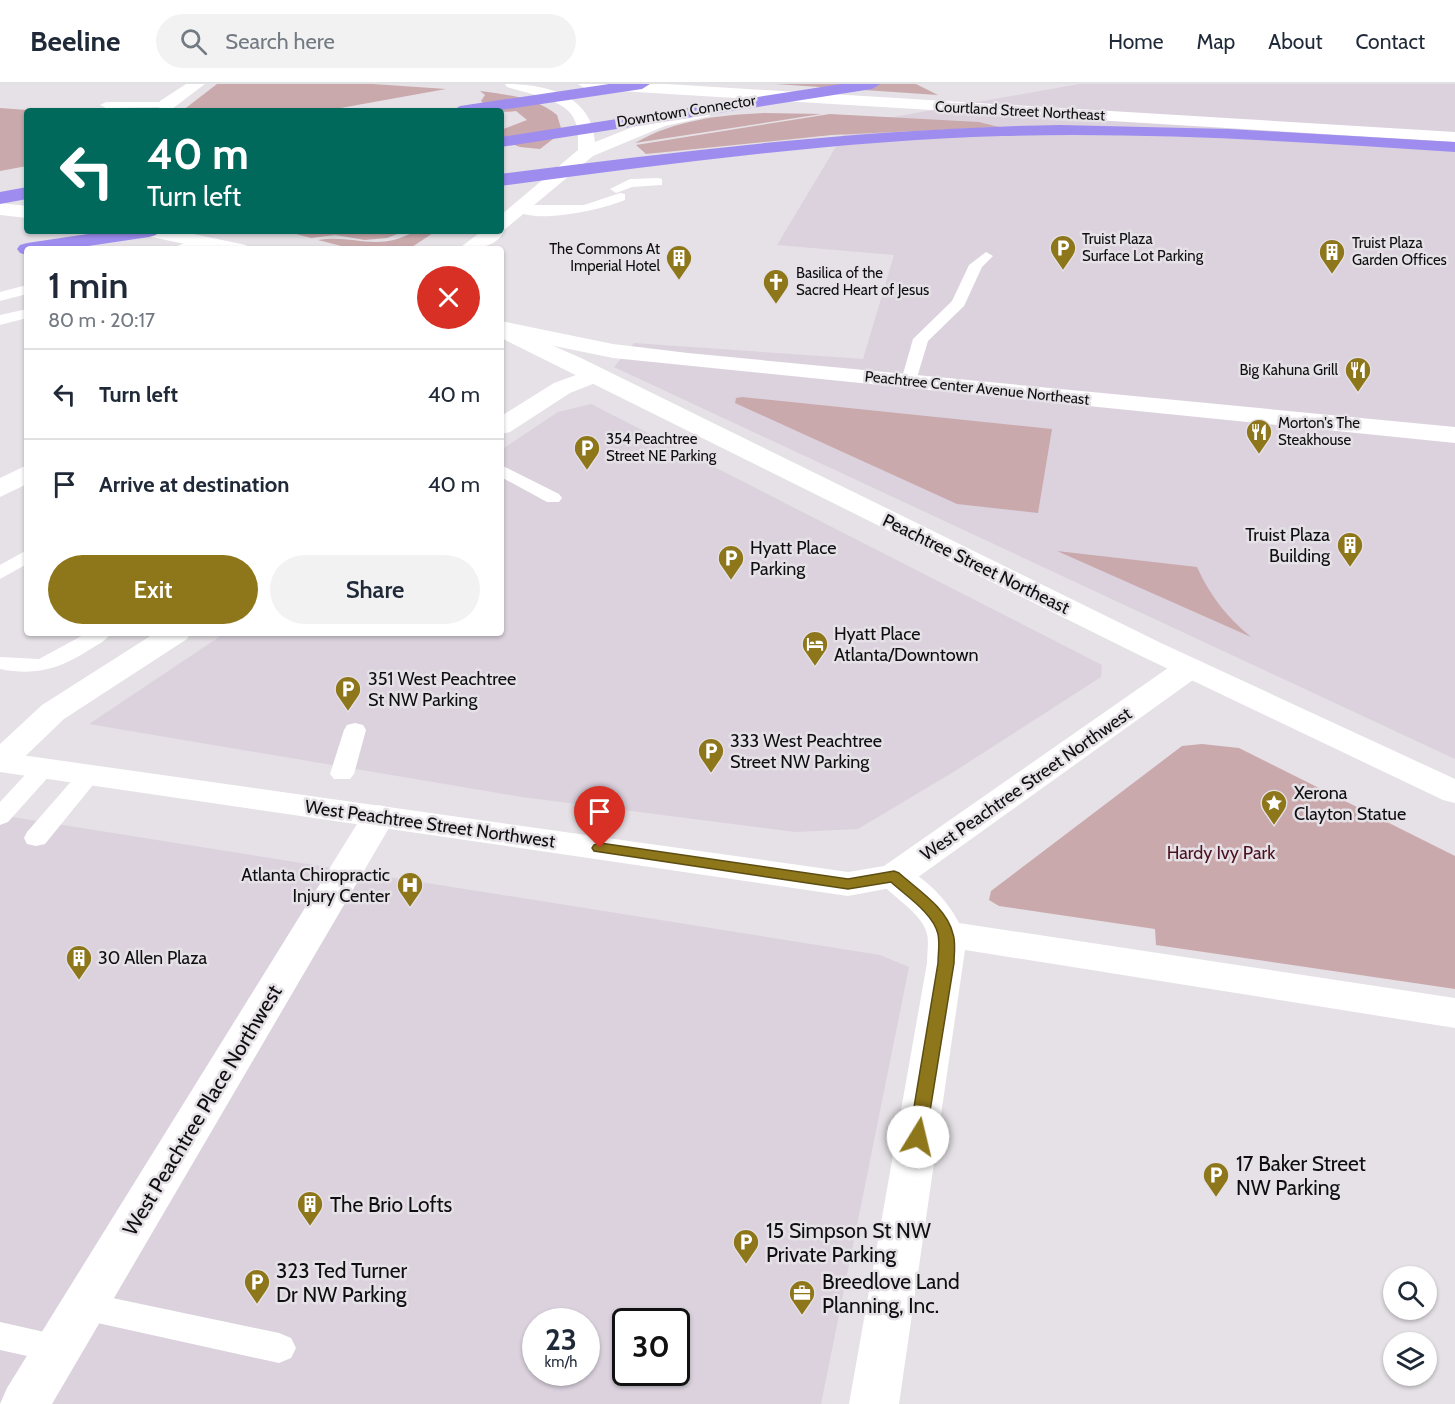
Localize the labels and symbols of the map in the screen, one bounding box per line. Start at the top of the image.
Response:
street label: Downtown Connector [615,91,757,131]
street label: Courtland Street Northeast [934,98,1106,124]
place label: Truist Plaza Surface Lot Parking [1082,230,1204,265]
parking icon: Truist Plaza Surface Lot Parking [1048,233,1078,271]
place label: Truist Plaza Garden Offices [1352,234,1447,269]
building icon: Truist Plaza Garden Offices [1317,237,1347,275]
place label: The Commons At Imperial Hotel [549,240,660,275]
building icon: The Commons At Imperial Hotel [664,243,694,281]
place label: Basilica of the Sacred Heart of Jesus [796,264,929,299]
church icon: Basilica of the Sacred Heart of Jesus [761,267,791,305]
restaurant icon: Big Kahuna Grill [1343,355,1373,393]
place label: Big Kahuna Grill [1239,361,1338,379]
street label: Peachtree Center Avenue Northeast [864,367,1090,409]
place label: Morton's The Steakhouse [1278,414,1360,449]
restaurant icon: Morton's The Steakhouse [1244,417,1274,455]
place label: 354 Peachtree Street NE Parking [606,430,717,465]
parking icon: 354 Peachtree Street NE Parking [572,433,602,471]
street label: Peachtree Street Northeast [879,509,1073,619]
place label: Truist Plaza Building [1245,524,1331,567]
building icon: Truist Plaza Building [1335,530,1365,568]
place label: Hyatt Place Parking [750,537,837,580]
parking icon: Hyatt Place Parking [716,543,746,581]
place label: Hyatt Place Atlanta/Downtown [834,623,979,666]
hotel icon: Hyatt Place Atlanta/Downtown [800,629,830,667]
place label: 351 West Peachtree St NW Parking [368,668,516,711]
parking icon: 351 West Peachtree St NW Parking [333,674,363,712]
street label: West Peachtree Street Northwest [916,703,1136,865]
place label: 333 West Peachtree Street NW Parking [730,730,882,773]
parking icon: 333 West Peachtree Street NW Parking [696,736,726,774]
place label: Xerona Clayton Statue [1294,782,1406,825]
pin [574,786,625,848]
place icon: Xerona Clayton Statue [1259,788,1289,826]
street label: West Peachtree Street Northwest [303,796,557,852]
park label: Hardy Ivy Park [1167,842,1276,864]
place label: Atlanta Chiropractic Injury Center [241,864,390,907]
hospital icon: Atlanta Chiropractic Injury Center [395,870,425,908]
building icon: 30 Allen Plaza [64,943,94,981]
place label: 30 Allen Plaza [98,947,208,969]
street label: West Peachtree Place Northwest [117,980,287,1240]
position arrow [886,1105,950,1169]
place label: 17 Baker Street NW Parking [1236,1151,1366,1200]
parking icon: 17 Baker Street NW Parking [1201,1160,1231,1198]
building icon: The Brio Lofts [295,1189,325,1227]
place label: The Brio Lofts [330,1192,452,1217]
place label: 15 Simpson St NW Private Parking [766,1218,931,1267]
parking icon: 15 Simpson St NW Private Parking [731,1227,761,1265]
place label: 323 Ted Turner Dr NW Parking [276,1258,408,1307]
parking icon: 323 Ted Turner Dr NW Parking [242,1267,272,1305]
place label: Breedlove Land Planning, Inc. [822,1269,960,1318]
office icon: Breedlove Land Planning, Inc. [787,1278,817,1316]
speed limit sign: 30 [612,1308,690,1386]

